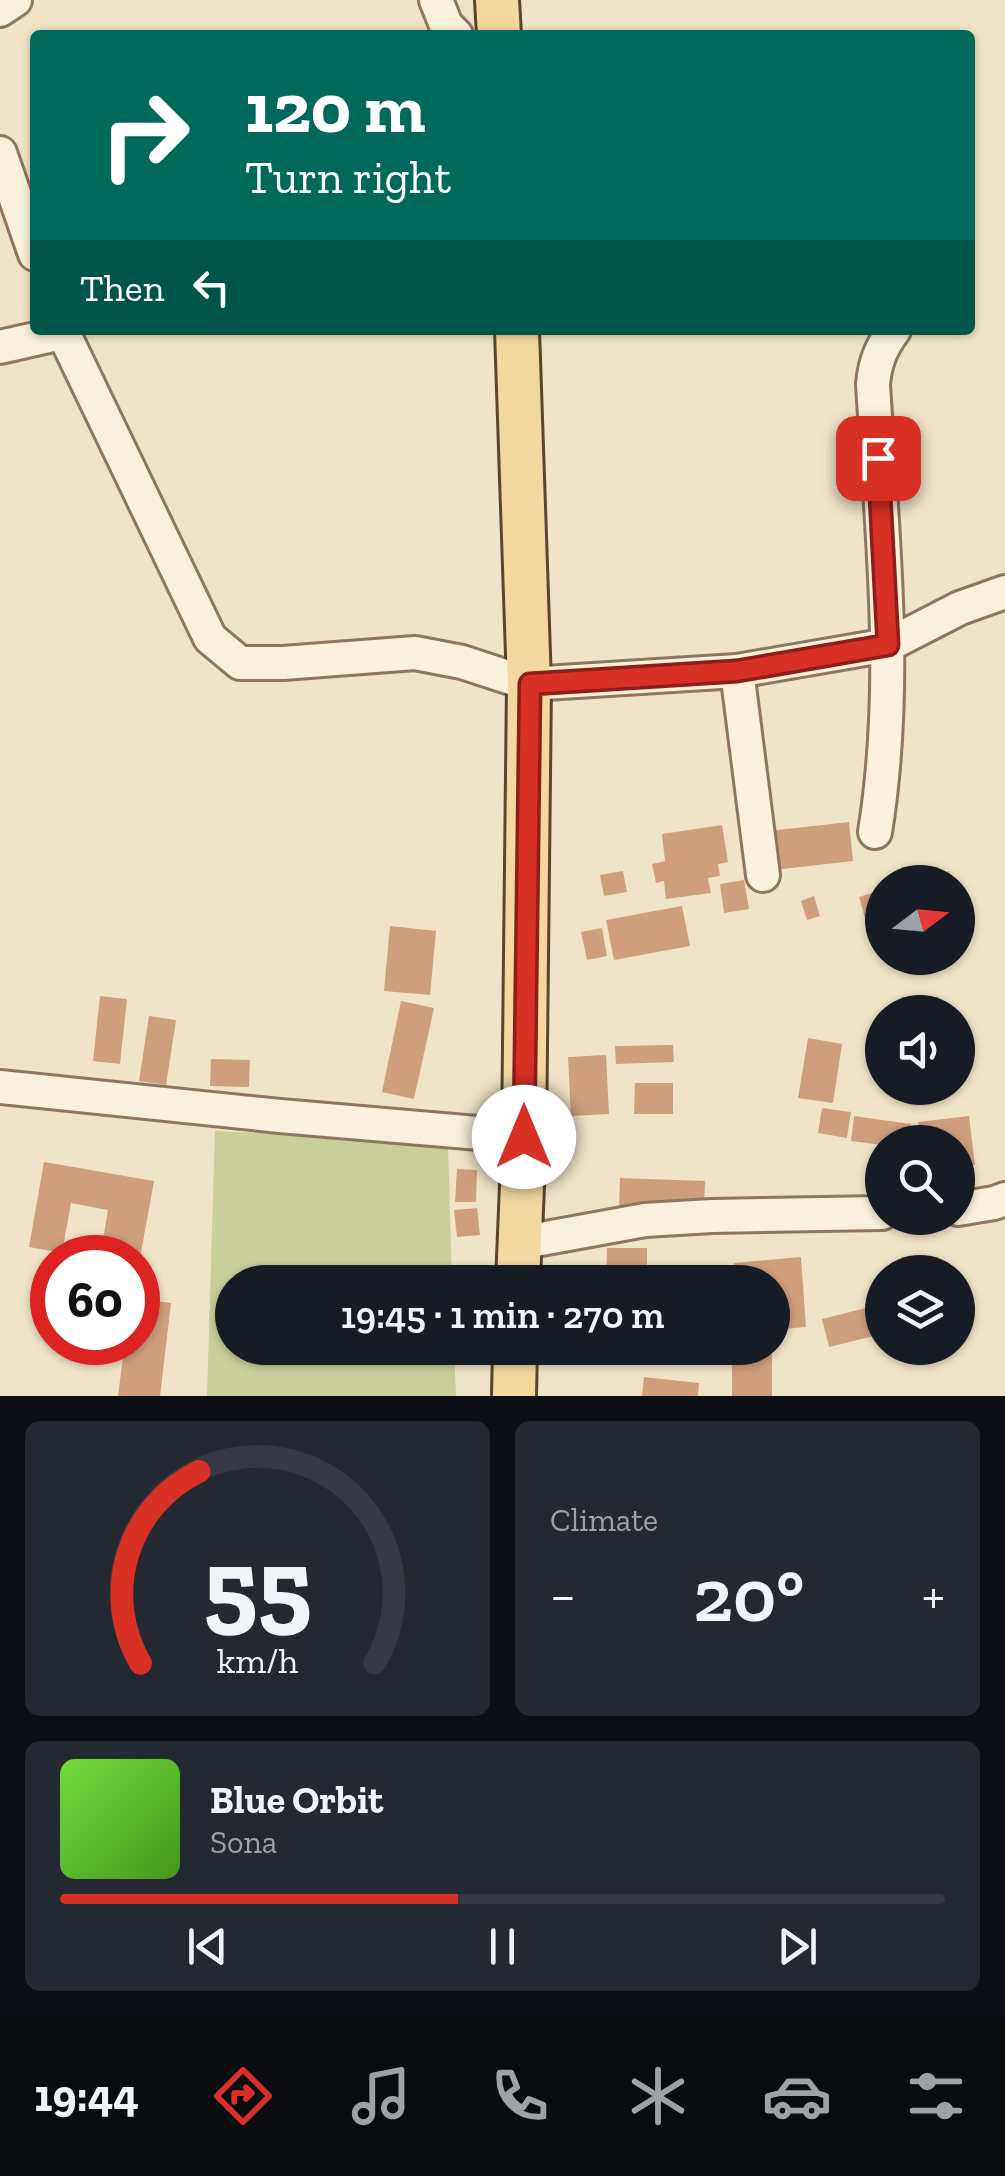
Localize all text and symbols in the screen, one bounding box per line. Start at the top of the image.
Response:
text: 120 m [245,66,426,150]
icon: right [80,70,210,200]
text: Turn right [245,151,451,205]
icon: left [184,260,239,315]
text: Then [80,265,164,311]
pin [836,416,921,501]
icon: arrive [851,431,906,486]
north arrow [865,865,975,975]
map controls [865,865,975,1365]
button: sound [865,995,975,1105]
position arrow [472,1085,576,1189]
button: search [865,1125,975,1235]
speed limit sign: 60 [30,1235,160,1365]
button: layers [865,1255,975,1365]
text: 19:45 · 1 min · 270 m [341,1292,664,1338]
text: Climate [550,1501,658,1539]
text: 55 [203,1523,312,1648]
text: 20° [693,1550,804,1640]
text: − [550,1562,576,1628]
text: + [922,1562,945,1628]
text: km/h [217,1639,298,1682]
text: Blue Orbit [210,1777,383,1823]
text: Sona [210,1823,277,1861]
icon: previous [180,1919,235,1974]
icon: pause [475,1919,530,1974]
icon: next [770,1919,825,1974]
icon: directions [208,2061,278,2131]
icon: music [346,2061,416,2131]
icon: phone [485,2061,555,2131]
icon: climate [623,2061,693,2131]
icon: car [762,2061,832,2131]
icon: filters [901,2061,971,2131]
text: 19:44 [34,2069,139,2123]

